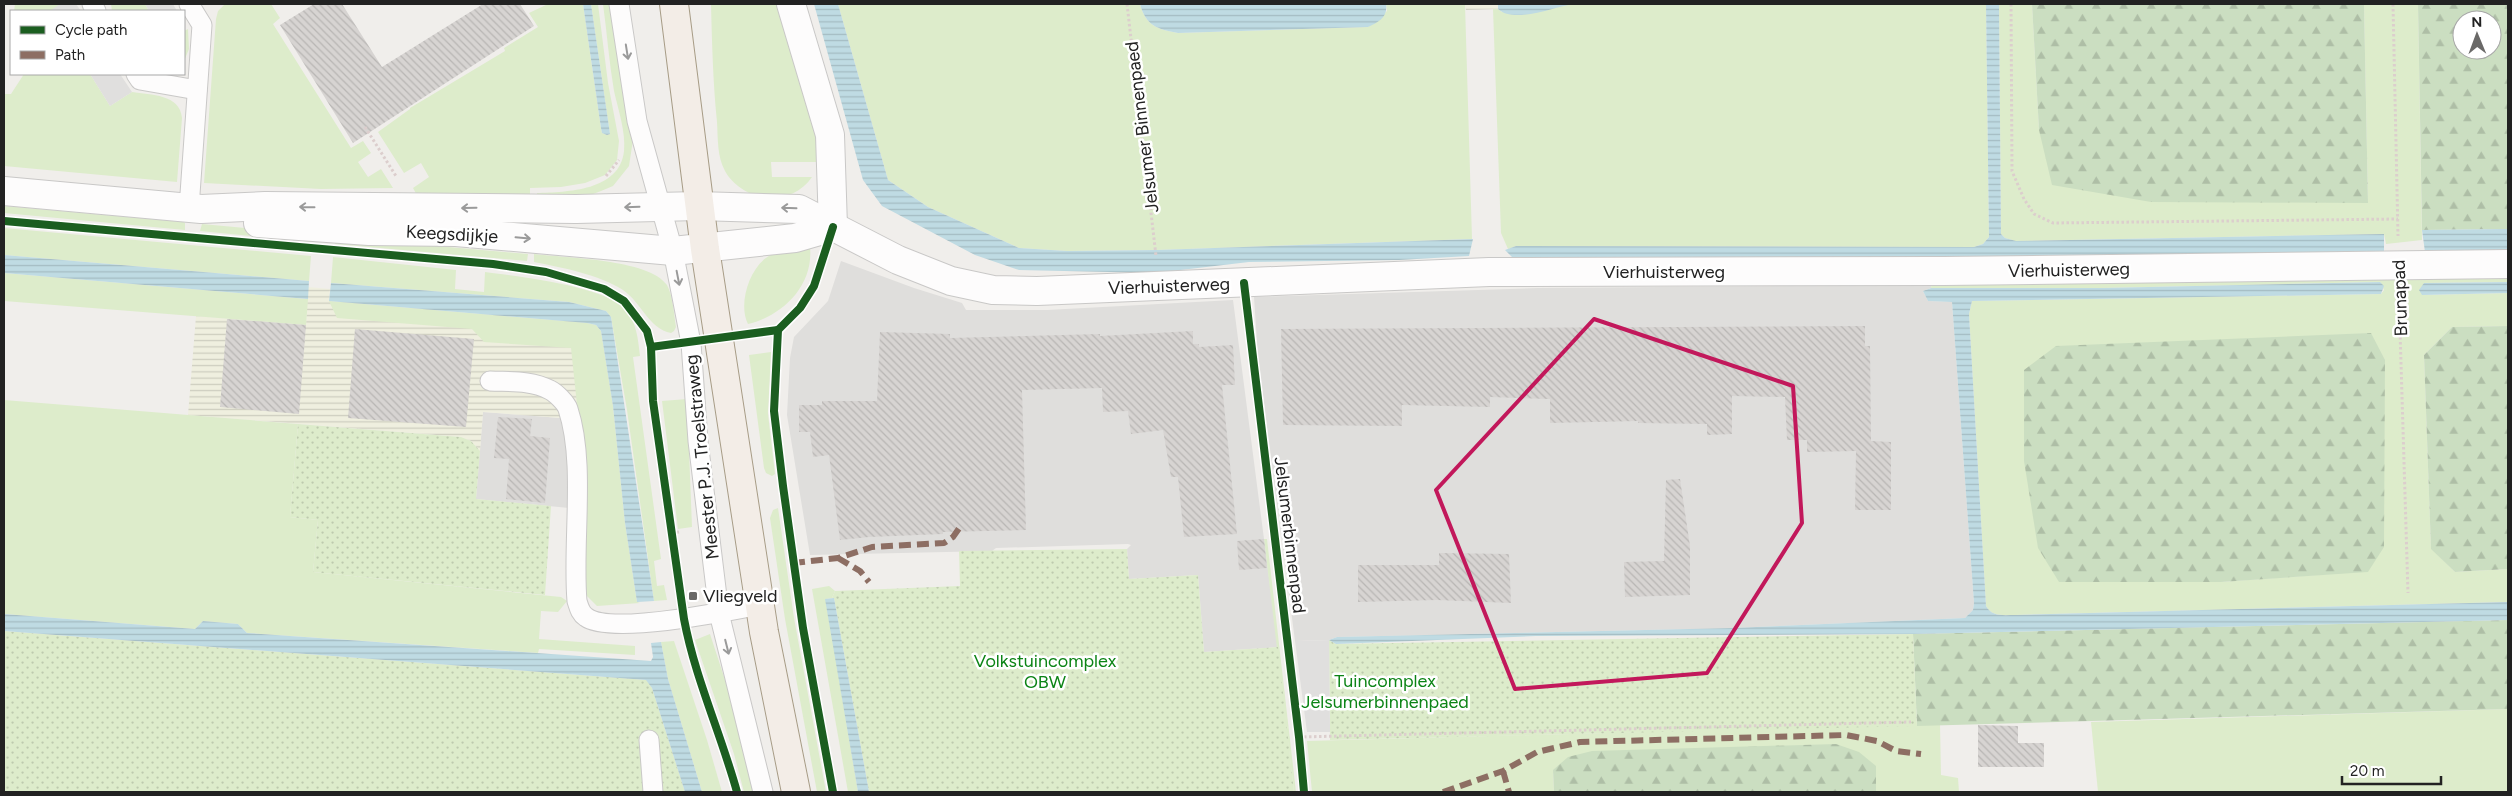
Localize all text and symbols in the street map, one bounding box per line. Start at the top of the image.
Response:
legend [10,10,185,75]
north arrow [2452,10,2502,60]
text: N [2471,14,2482,31]
text: Cycle path [55,21,127,39]
street label: Jelsumer Binnenpaed [1121,40,1163,214]
one-way arrow [622,44,632,60]
text: Path [55,46,85,64]
one-way arrow [299,202,316,212]
one-way arrow [624,202,640,211]
one-way arrow [462,203,478,213]
one-way arrow [781,204,797,213]
street label: Keegsdijkje [405,221,499,247]
one-way arrow [514,233,530,243]
street label: Vierhuisterweg [2008,258,2130,282]
street label: Brunapad [2388,259,2412,337]
street label: Vierhuisterweg [1603,261,1725,283]
one-way arrow [674,270,684,286]
street label: Vierhuisterweg [1108,273,1230,299]
street label: Meester P.J. Troelstraweg [680,353,724,561]
street label: Jelsumerbinnenpad [1269,455,1311,615]
place label: Vliegveld [703,585,778,607]
marker: Vliegveld [687,590,699,602]
one-way arrow [723,638,733,654]
park label: Volkstuincomplex OBW [974,650,1117,693]
park label: Tuincomplex Jelsumerbinnenpaed [1301,670,1469,713]
scale bar [2342,754,2441,786]
text: 20 m [2350,762,2384,780]

